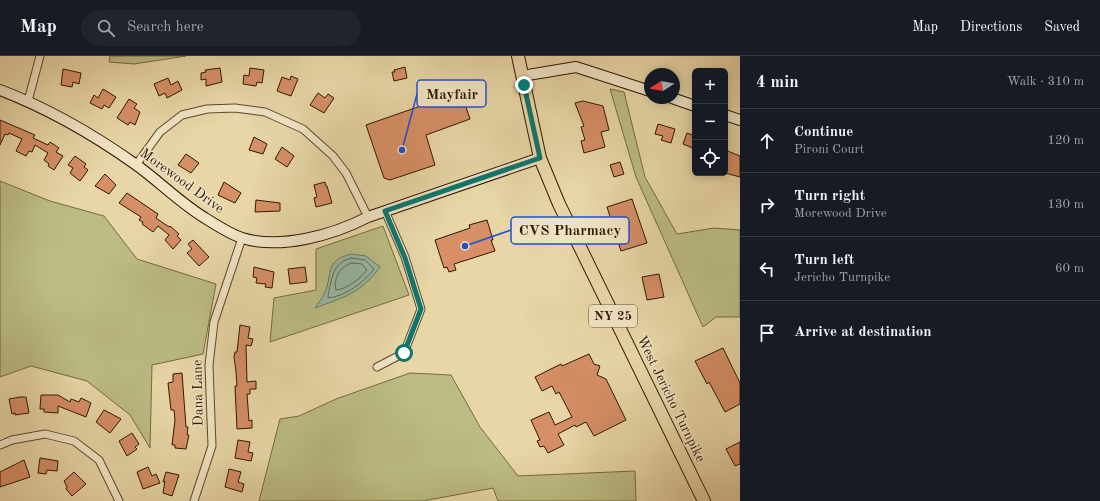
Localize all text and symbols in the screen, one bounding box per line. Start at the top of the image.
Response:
search box [81,10,361,46]
icon: search [95,17,117,39]
text: Map [20,18,57,37]
text: Search here [127,20,204,35]
text: Map [912,20,938,34]
text: Directions [960,20,1022,34]
text: Saved [1044,20,1080,34]
north arrow [644,68,680,104]
map controls [692,68,728,176]
button: + [692,68,728,104]
text: 4 min [756,74,799,91]
text: Walk · 310 m [1007,75,1084,88]
route end [515,76,533,94]
callout: Mayfair [417,80,486,107]
text: Mayfair [426,88,479,103]
button: − [692,104,728,140]
text: Continue [794,125,853,140]
icon: ahead [756,130,778,152]
text: 120 m [1047,134,1084,147]
button: locate [692,140,728,176]
text: Pironi Court [794,143,864,156]
street label: Morewood Drive [138,146,226,216]
text: Turn right [794,189,865,204]
icon: right [756,194,778,216]
text: 130 m [1047,198,1084,211]
text: Morewood Drive [794,207,887,220]
callout: CVS Pharmacy [511,217,629,244]
text: CVS Pharmacy [519,224,621,239]
text: Turn left [794,253,854,268]
icon: left [756,258,778,280]
text: 60 m [1055,262,1084,275]
text: Jericho Turnpike [794,271,890,284]
road number: NY 25 [589,305,637,327]
icon: arrive [756,322,778,344]
text: Arrive at destination [794,325,932,340]
street label: West Jericho Turnpike [634,334,708,464]
route start [395,344,413,362]
street label: Dana Lane [190,360,206,426]

